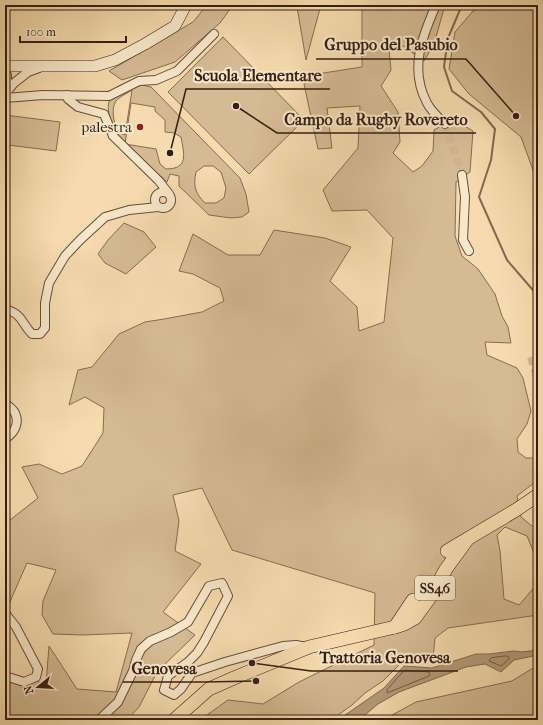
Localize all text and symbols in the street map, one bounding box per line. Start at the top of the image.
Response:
scale bar [20,18,126,44]
text: 100 m [26,25,56,39]
callout: Gruppo del Pasubio [316,31,466,59]
text: Gruppo del Pasubio [324,35,458,55]
callout: Scuola Elementare [186,61,330,89]
text: Scuola Elementare [194,66,322,85]
callout: Campo da Rugby Rovereto [277,105,476,133]
text: Campo da Rugby Rovereto [284,110,468,130]
place label: palestra [80,118,133,136]
marker: palestra [135,122,145,132]
road number: SS46 [415,576,455,600]
callout: Trattoria Genovesa [311,643,458,671]
text: Trattoria Genovesa [319,648,451,667]
callout: Genovesa [123,654,204,682]
text: Genovesa [131,659,197,678]
north arrow [18,667,58,707]
text: N [21,683,36,696]

